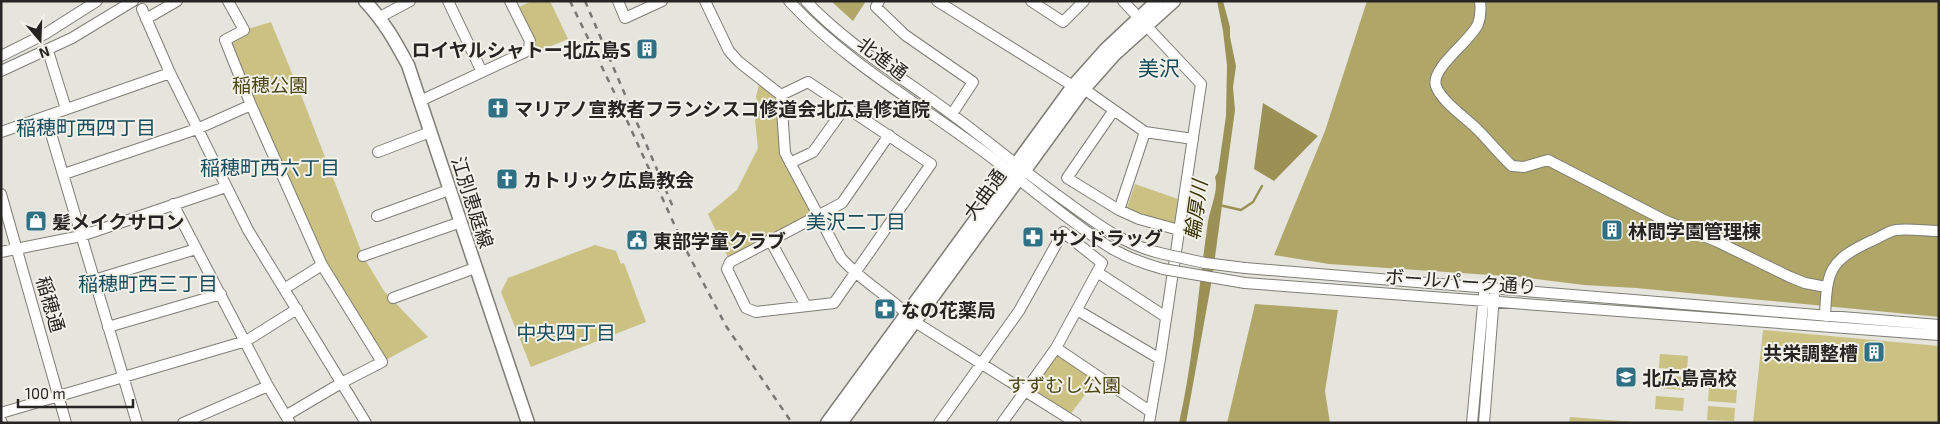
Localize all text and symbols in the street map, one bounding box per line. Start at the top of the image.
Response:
north arrow [15,15,65,65]
street label: 北進通 [853,32,913,84]
building icon: ロイヤルシャトー北広島S [635,37,659,61]
place label: ロイヤルシャトー北広島S [411,38,631,61]
text: N [37,43,52,62]
district label: 美沢 [1138,55,1180,80]
park label: 稲穂公園 [232,73,308,96]
church icon: マリアノ宣教者フランシスコ修道会北広島修道院 [486,96,510,120]
place label: マリアノ宣教者フランシスコ修道会北広島修道院 [514,97,930,120]
district label: 稲穂町西四丁目 [16,115,156,139]
street label: 江別恵庭線 [447,153,499,251]
district label: 稲穂町西六丁目 [200,155,340,179]
street label: 大曲通 [958,164,1010,224]
church icon: カトリック広島教会 [495,167,519,191]
place label: カトリック広島教会 [523,168,694,191]
water label: 輪厚川 [1179,177,1211,241]
shop icon: 髪メイクサロン [24,209,48,233]
district label: 美沢二丁目 [806,209,906,233]
place label: 髪メイクサロン [52,210,185,233]
building icon: 林間学園管理棟 [1600,218,1624,242]
place label: 林間学園管理棟 [1628,219,1761,242]
pharmacy icon: サンドラッグ [1021,225,1045,249]
place label: サンドラッグ [1049,226,1163,249]
public building icon: 東部学童クラブ [625,228,649,252]
place label: 東部学童クラブ [653,229,786,252]
street label: ボールパーク通り [1384,264,1538,298]
district label: 稲穂町西三丁目 [78,271,218,295]
street label: 稲穂通 [32,273,70,335]
pharmacy icon: なの花薬局 [873,297,897,321]
place label: なの花薬局 [901,298,996,321]
district label: 中央四丁目 [516,320,616,344]
building icon: 共栄調整槽 [1862,340,1886,364]
place label: 共栄調整槽 [1763,341,1858,364]
school or university icon: 北広島高校 [1614,365,1638,389]
place label: 北広島高校 [1642,366,1737,389]
park label: すずむし公園 [1007,373,1121,396]
scale bar [18,376,132,408]
text: 100 m [25,384,66,402]

